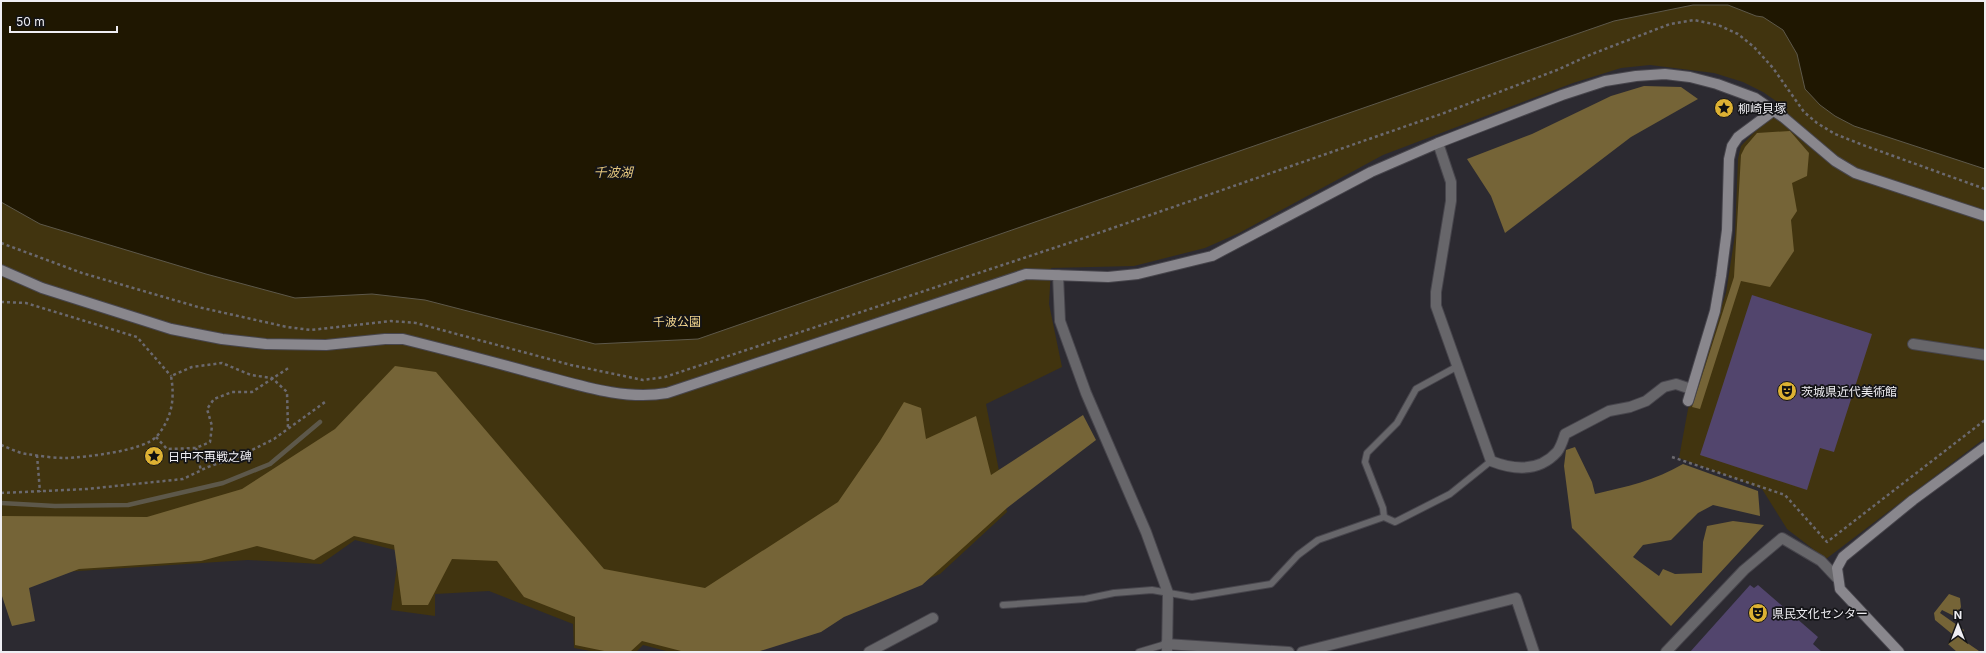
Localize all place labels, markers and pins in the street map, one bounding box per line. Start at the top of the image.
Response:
place icon: 柳崎貝塚 [1713,97,1735,119]
place label: 柳崎貝塚 [1738,101,1786,116]
theatre icon: 茨城県近代美術館 [1776,380,1798,402]
place label: 茨城県近代美術館 [1801,384,1897,399]
place icon: 日中不再戦之碑 [143,445,165,467]
place label: 日中不再戦之碑 [168,449,252,464]
theatre icon: 県民文化センター [1747,602,1769,624]
place label: 県民文化センター [1772,606,1868,621]

